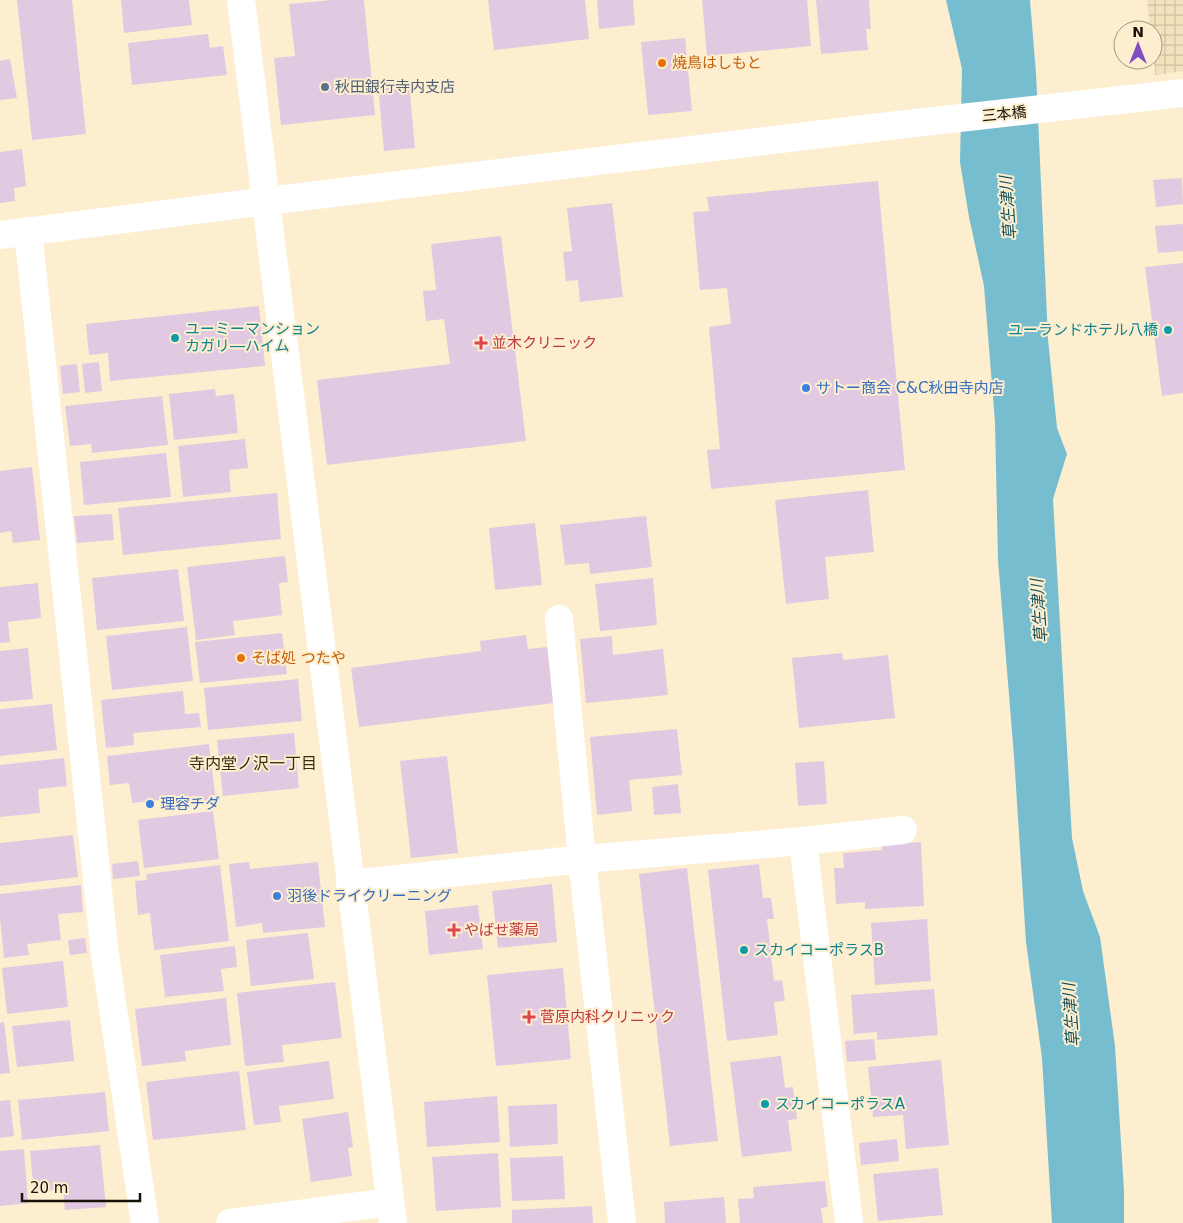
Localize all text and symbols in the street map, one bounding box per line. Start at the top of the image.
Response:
north arrow [1113,20,1163,70]
text: N [1132,24,1144,40]
place label: 焼鳥はしもと [672,54,762,72]
marker: 焼鳥はしもと [656,57,668,69]
place label: 秋田銀行寺内支店 [335,78,455,96]
marker: 秋田銀行寺内支店 [319,81,331,93]
street label: 三本橋 [981,103,1027,125]
water label: 草生津川 [996,173,1020,241]
place label: ユーミーマンション カガリ―ハイム [185,320,320,355]
place label: ユーランドホテル八橋 [1008,321,1158,339]
marker: ユーランドホテル八橋 [1162,324,1174,336]
marker: ユーミーマンション カガリ―ハイム [169,332,181,344]
place label: 並木クリニック [492,334,597,352]
marker: 並木クリニック [474,336,488,350]
place label: サトー商会 C&C秋田寺内店 [816,379,1003,397]
marker: サトー商会 C&C秋田寺内店 [800,382,812,394]
water label: 草生津川 [1027,576,1051,644]
place label: そば処 つたや [251,649,346,667]
marker: そば処 つたや [235,652,247,664]
district label: 寺内堂ノ沢一丁目 [189,754,317,773]
place label: 理容チダ [160,795,220,813]
marker: 理容チダ [144,798,156,810]
place label: 羽後ドライクリーニング [287,887,452,905]
marker: 羽後ドライクリーニング [271,890,283,902]
place label: やばせ薬局 [464,921,539,939]
marker: やばせ薬局 [448,924,460,936]
place label: スカイコーポラスB [754,941,884,959]
marker: スカイコーポラスB [738,944,750,956]
water label: 草生津川 [1059,980,1083,1048]
place label: 菅原内科クリニック [540,1008,675,1026]
marker: 菅原内科クリニック [522,1010,536,1024]
place label: スカイコーポラスA [775,1095,906,1113]
marker: スカイコーポラスA [759,1098,771,1110]
scale bar [22,1170,140,1202]
text: 20 m [30,1179,68,1197]

